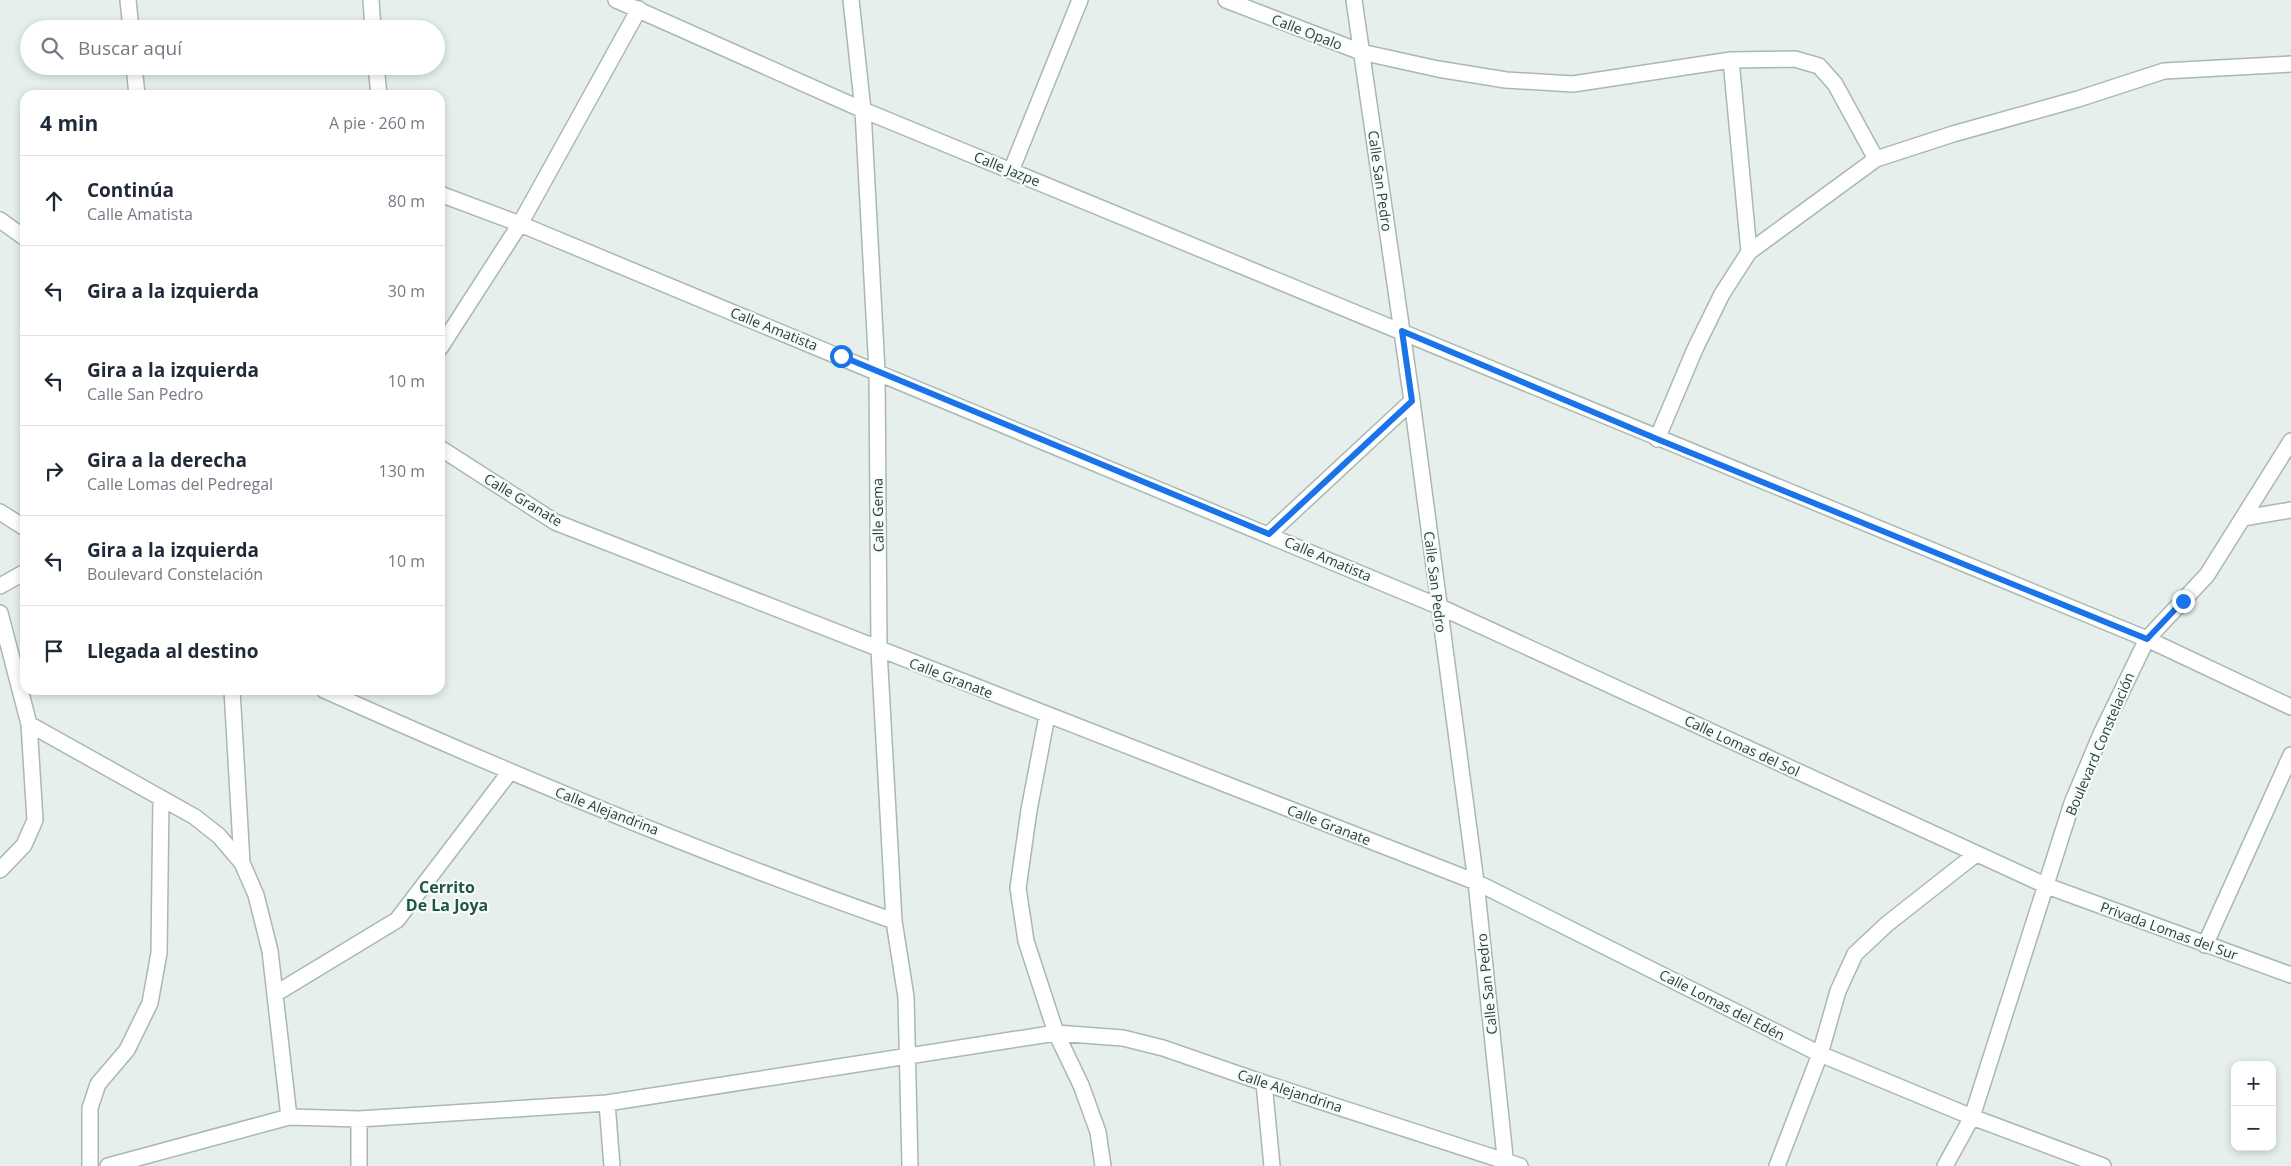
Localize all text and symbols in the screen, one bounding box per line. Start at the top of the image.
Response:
street label: Calle Opalo [1269,9,1345,54]
search box [20,20,445,75]
icon: search [38,34,66,62]
text: Buscar aquí [78,35,182,61]
text: 4 min [40,109,98,137]
text: A pie · 260 m [329,112,425,134]
street label: Calle San Pedro [1364,129,1397,233]
street label: Calle Jazpe [971,147,1043,190]
text: Continúa [87,177,174,203]
icon: ahead [40,187,68,215]
text: 80 m [388,190,425,212]
text: Calle Amatista [87,203,193,225]
icon: left [40,277,68,305]
text: Gira a la izquierda [87,278,259,304]
text: 30 m [388,280,425,302]
street label: Calle Amatista [728,302,821,355]
route start [830,345,853,368]
text: Gira a la izquierda [87,357,259,383]
icon: left [40,367,68,395]
text: 10 m [388,370,425,392]
text: Calle San Pedro [87,383,203,405]
text: Gira a la derecha [87,447,247,473]
icon: right [40,457,68,485]
text: 130 m [379,460,425,482]
street label: Calle Granate [481,469,566,530]
text: Calle Lomas del Pedregal [87,473,273,495]
street label: Calle Gema [867,478,888,552]
street label: Calle San Pedro [1420,530,1451,634]
street label: Calle Amatista [1282,532,1375,585]
text: Gira a la izquierda [87,537,259,563]
icon: left [40,547,68,575]
text: 10 m [388,550,425,572]
text: Boulevard Constelación [87,563,263,585]
route end [2172,590,2195,613]
icon: arrive [40,637,68,665]
text: Llegada al destino [87,638,259,664]
street label: Calle Granate [907,653,996,702]
street label: Boulevard Constelación [2061,669,2138,818]
street label: Calle Lomas del Sol [1681,710,1803,781]
street label: Calle Alejandrina [553,782,662,839]
street label: Calle Granate [1285,800,1374,849]
district label: Cerrito De La Joya [406,876,488,916]
street label: Privada Lomas del Sur [2098,897,2241,964]
street label: Calle San Pedro [1472,932,1501,1036]
street label: Calle Lomas del Edén [1656,965,1788,1044]
map controls [2231,1061,2276,1151]
button: + [2231,1061,2276,1106]
street label: Calle Alejandrina [1235,1065,1345,1116]
button: − [2231,1106,2276,1151]

